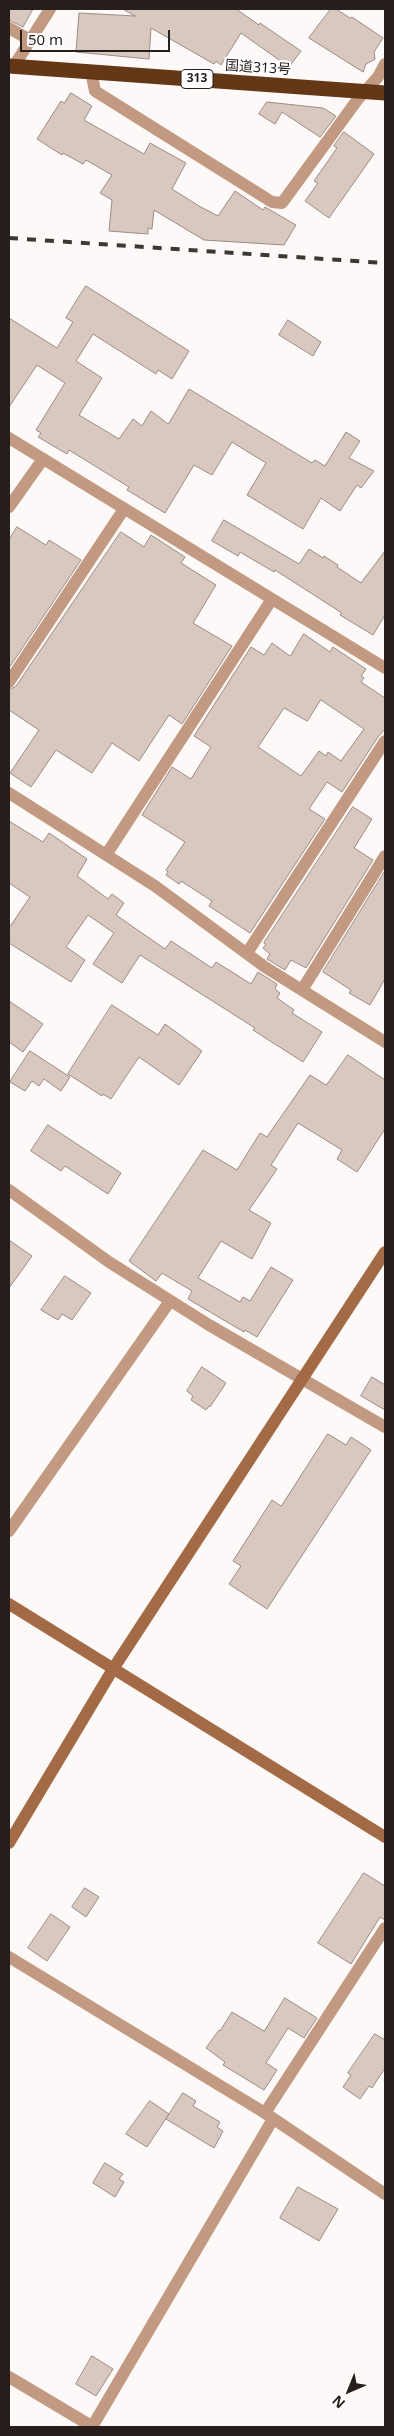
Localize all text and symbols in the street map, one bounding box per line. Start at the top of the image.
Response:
scale bar [22,20,172,52]
text: 50 m [28,29,63,49]
street label: 国道313号 [224,57,292,79]
road number: 313 [181,70,213,88]
north arrow [324,2366,374,2416]
text: N [328,2391,349,2413]

